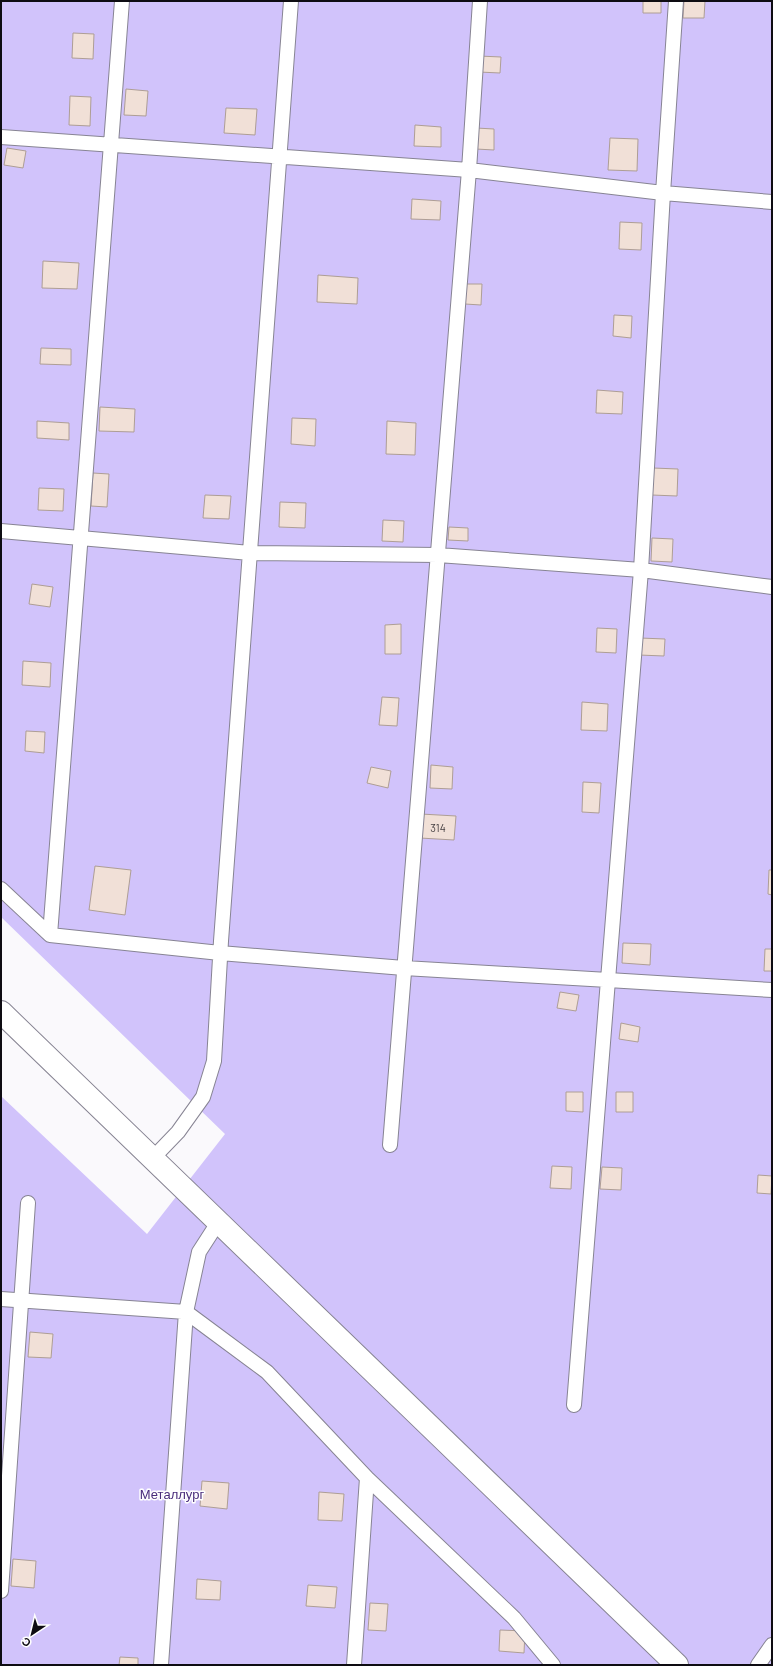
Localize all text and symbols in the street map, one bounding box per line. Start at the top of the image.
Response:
house number: 314 [430,821,446,834]
park label: Металлург [140,1486,204,1502]
north arrow [12,1614,52,1654]
text: С [19,1635,33,1650]

